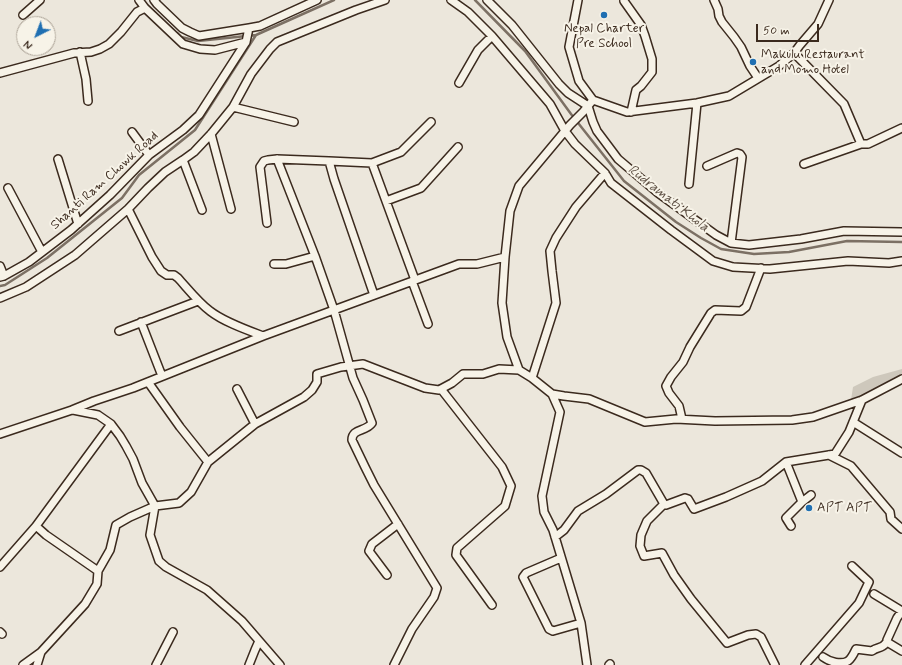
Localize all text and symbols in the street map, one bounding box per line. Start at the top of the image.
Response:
marker: Nepal Charter Pre School [599,10,609,20]
north arrow [16,16,56,56]
scale bar [758,16,821,42]
place label: Nepal Charter Pre School [564,21,644,52]
text: 50 m [763,23,790,39]
text: N [21,37,36,52]
place label: Makulu Restaurant and Momo Hotel [761,47,865,78]
marker: Makulu Restaurant and Momo Hotel [748,57,758,67]
street label: Shanti Ram Chowk Road [48,129,162,233]
water label: Rudramati Khola [624,162,712,236]
place label: APT APT [817,500,872,516]
marker: APT APT [804,503,814,513]

